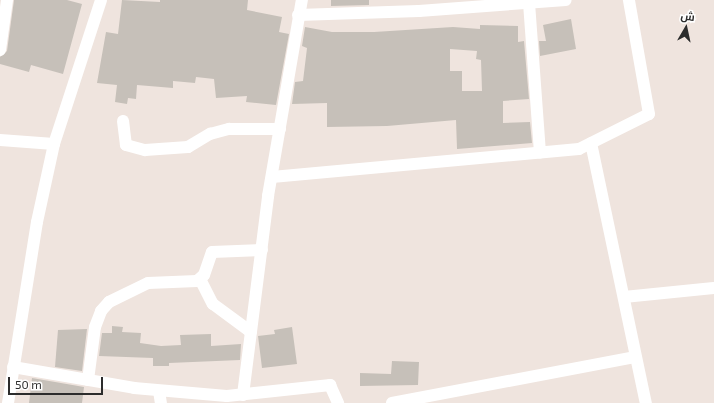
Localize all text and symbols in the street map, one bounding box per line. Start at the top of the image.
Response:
north arrow [666,8,706,48]
text: ش [680,8,696,23]
scale bar [10,369,105,395]
text: 50 m [15,377,42,391]

